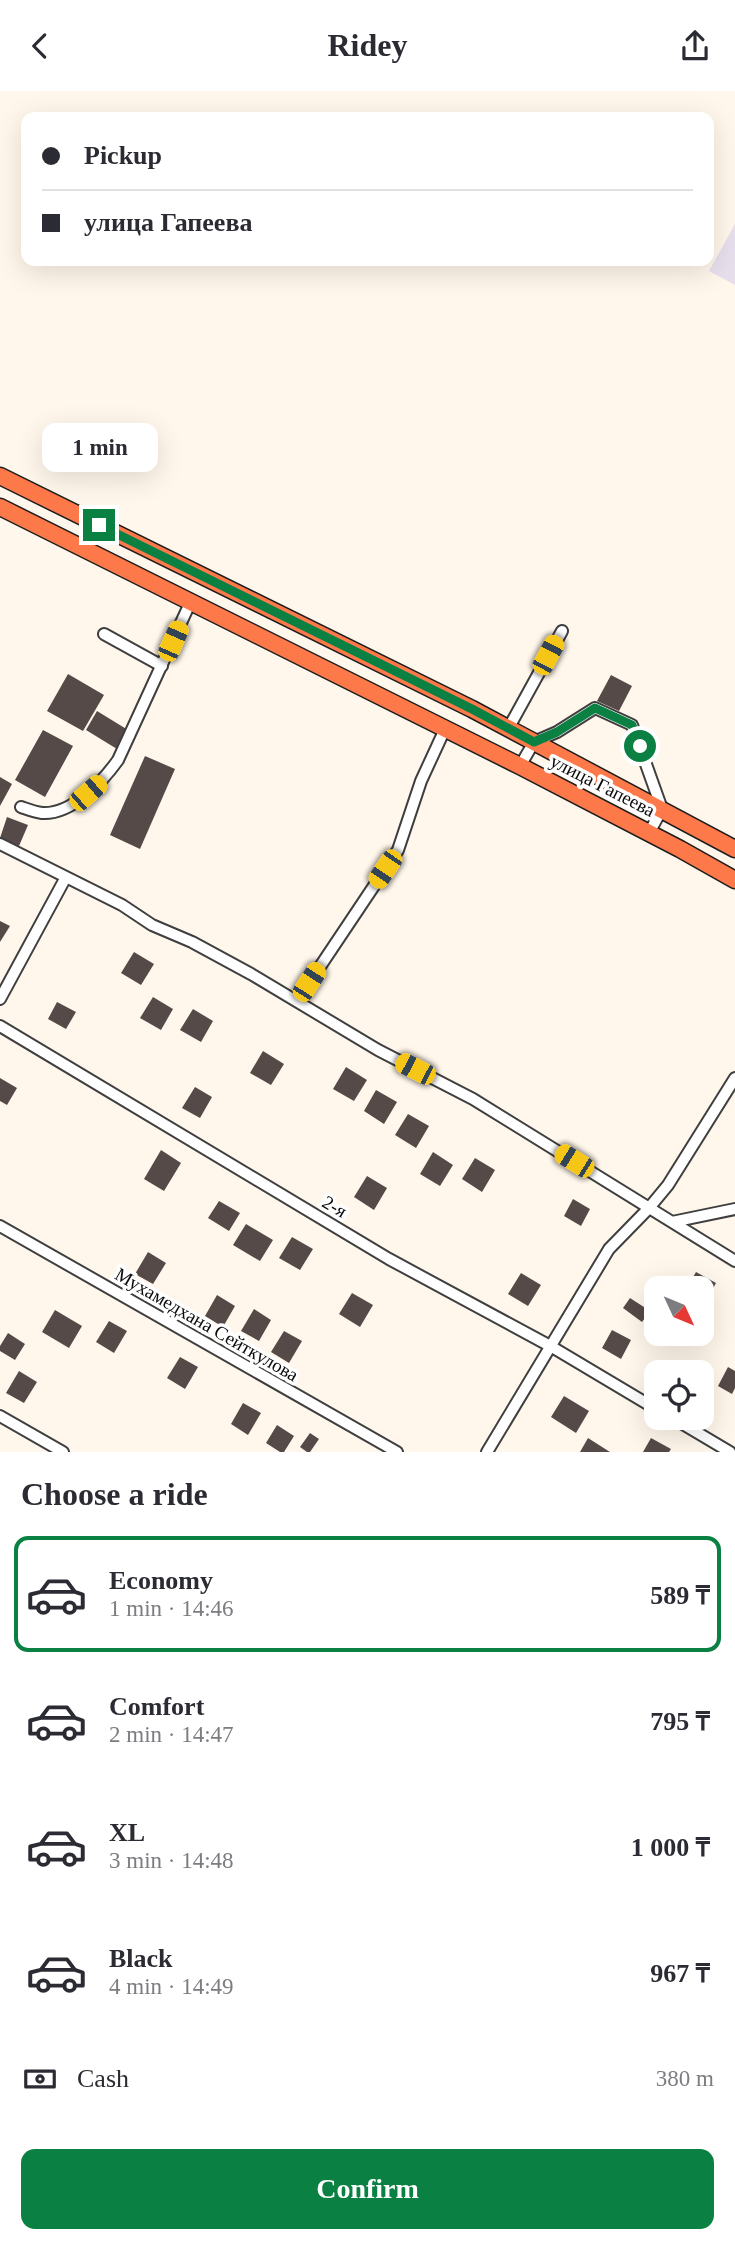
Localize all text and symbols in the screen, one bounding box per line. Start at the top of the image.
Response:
icon: back [21,27,59,65]
text: Ridey [328,27,408,63]
icon: share [676,27,714,65]
text: Pickup [84,141,162,170]
text: улица Гапеева [84,208,252,237]
callout: 1 min [41,423,157,473]
text: 1 min [72,435,128,460]
route end [83,509,115,541]
car [155,618,192,664]
car [529,632,568,678]
route start [624,730,656,762]
street label: улица Гапеева [547,750,659,821]
car [66,771,111,815]
car [365,846,406,892]
car [289,959,330,1005]
car [392,1050,439,1088]
car [551,1141,598,1181]
street label: 2-я [319,1191,351,1222]
street label: Мухамедхана Сейткулова [111,1263,303,1386]
north arrow [644,1276,714,1346]
map controls [644,1276,714,1430]
button: locate [644,1360,714,1430]
text: Choose a ride [21,1476,208,1512]
icon: car [25,1563,88,1626]
text: Economy [109,1566,213,1595]
text: 589 ₸ [650,1581,710,1610]
text: 1 min · 14:46 [109,1596,234,1621]
icon: car [25,1689,88,1752]
text: Comfort [109,1692,204,1721]
text: 795 ₸ [650,1707,710,1736]
text: 2 min · 14:47 [109,1722,234,1747]
icon: car [25,1815,88,1878]
text: XL [109,1818,145,1847]
text: 1 000 ₸ [631,1833,710,1862]
text: 3 min · 14:48 [109,1848,234,1873]
icon: car [25,1941,88,2004]
text: Black [109,1944,173,1973]
text: 967 ₸ [650,1959,710,1988]
text: 4 min · 14:49 [109,1974,234,1999]
icon: cash [21,2060,59,2098]
text: Cash [77,2064,129,2093]
text: 380 m [656,2066,714,2091]
button: Confirm [21,2149,714,2229]

